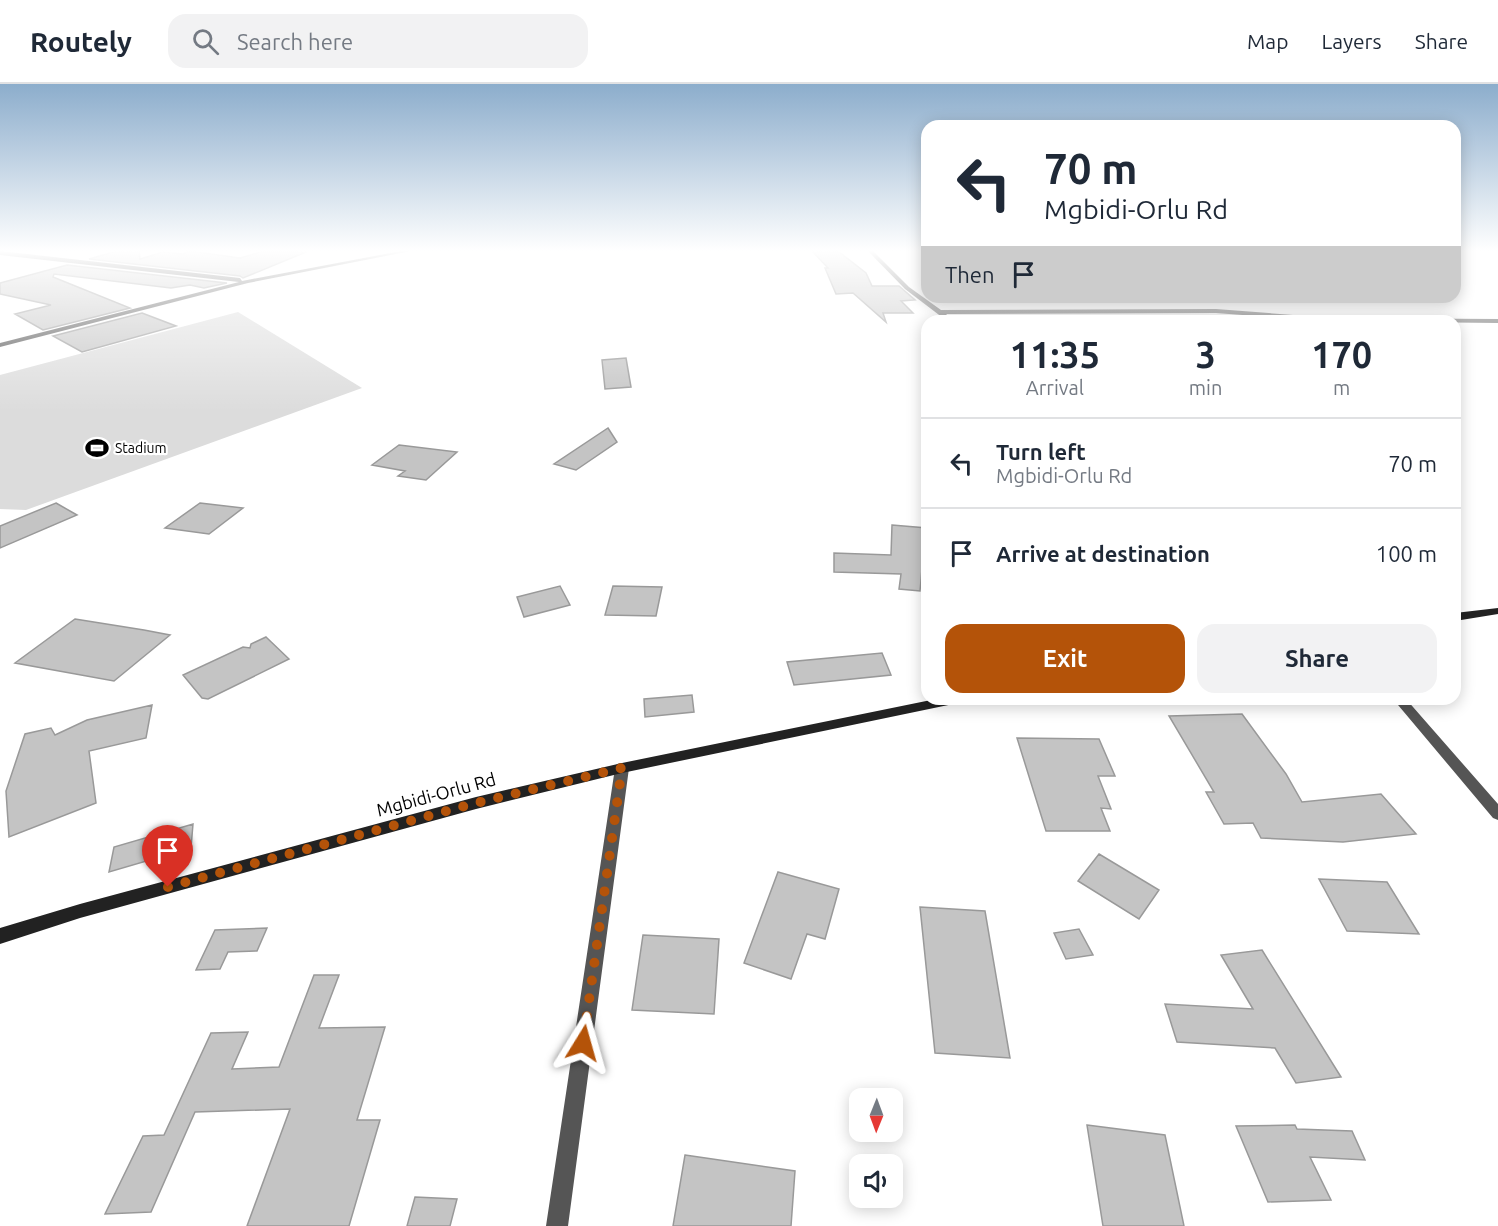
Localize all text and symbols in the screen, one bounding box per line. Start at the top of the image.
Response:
search box [168,14,588,68]
icon: search [189,25,222,58]
text: Routely [30,26,132,57]
text: Search here [237,29,353,54]
text: Map [1247,29,1288,53]
text: Layers [1321,29,1382,53]
text: Share [1415,29,1468,53]
icon: left [945,144,1023,222]
text: 70 m [1044,145,1138,192]
text: Mgbidi-Orlu Rd [1044,194,1228,224]
icon: arrive [1007,258,1040,291]
text: Then [945,262,995,287]
text: 11:35 [1010,334,1100,375]
text: 3 [1195,334,1216,375]
text: 170 [1311,334,1372,375]
text: Arrival [1026,376,1084,399]
text: min [1189,376,1222,399]
text: m [1333,376,1350,399]
sports icon: Stadium [84,435,110,461]
text: Turn left [996,439,1086,464]
place label: Stadium [115,440,167,456]
icon: left [945,447,978,480]
text: 70 m [1388,451,1437,476]
text: Mgbidi-Orlu Rd [996,464,1132,487]
icon: arrive [945,537,978,570]
text: Arrive at destination [996,541,1210,566]
text: 100 m [1376,541,1437,566]
button: Exit [945,624,1185,693]
button: Share [1197,624,1437,693]
street label: Mgbidi-Orlu Rd [374,768,498,820]
pin [142,825,193,887]
icon: arrive [151,834,184,867]
position arrow [551,1011,615,1075]
north arrow [849,1088,903,1142]
map controls [849,1088,903,1208]
button: sound [849,1154,903,1208]

